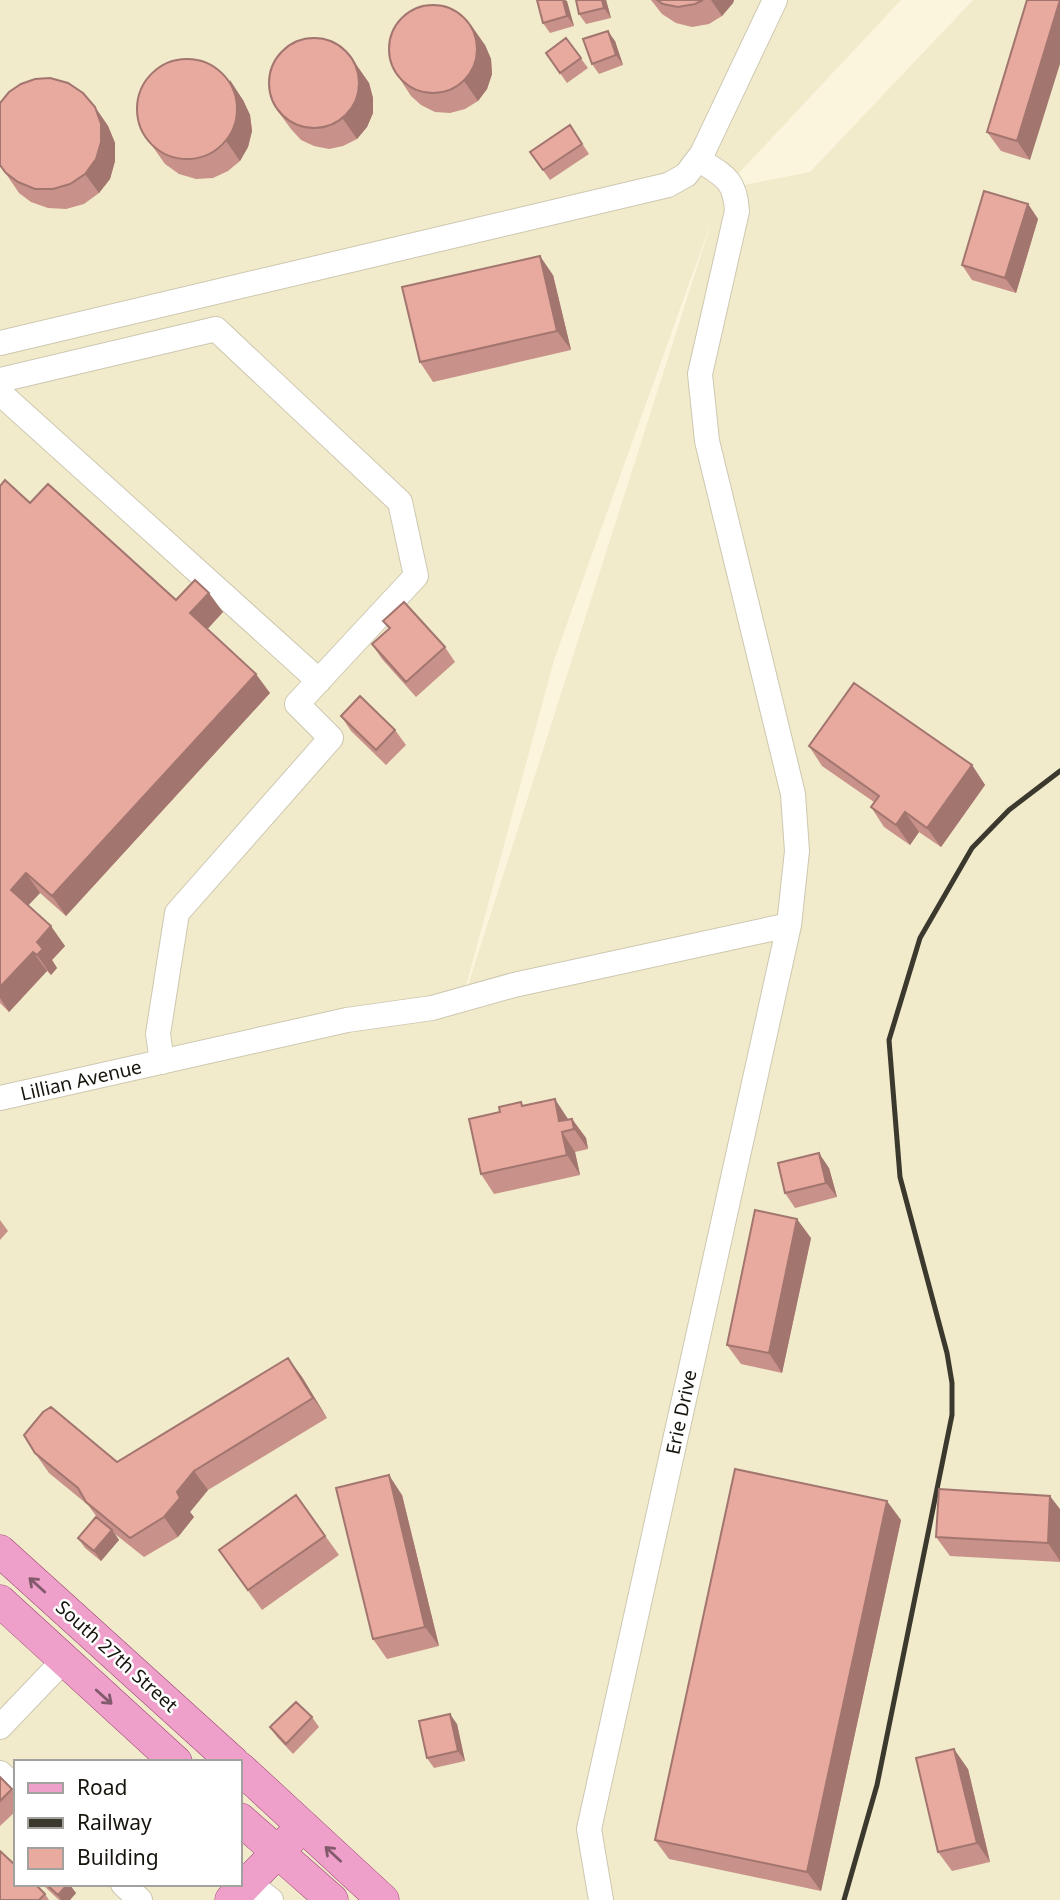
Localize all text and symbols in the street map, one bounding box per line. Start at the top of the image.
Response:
street label: Lillian Avenue [18,1053,144,1107]
street label: Erie Drive [659,1367,703,1457]
one-way arrow [29,1576,46,1593]
street label: South 27th Street [51,1594,184,1718]
one-way arrow [95,1688,112,1705]
legend [14,1760,242,1886]
text: Road [77,1773,127,1801]
text: Railway [77,1808,152,1836]
text: Building [77,1843,159,1871]
one-way arrow [325,1845,342,1862]

